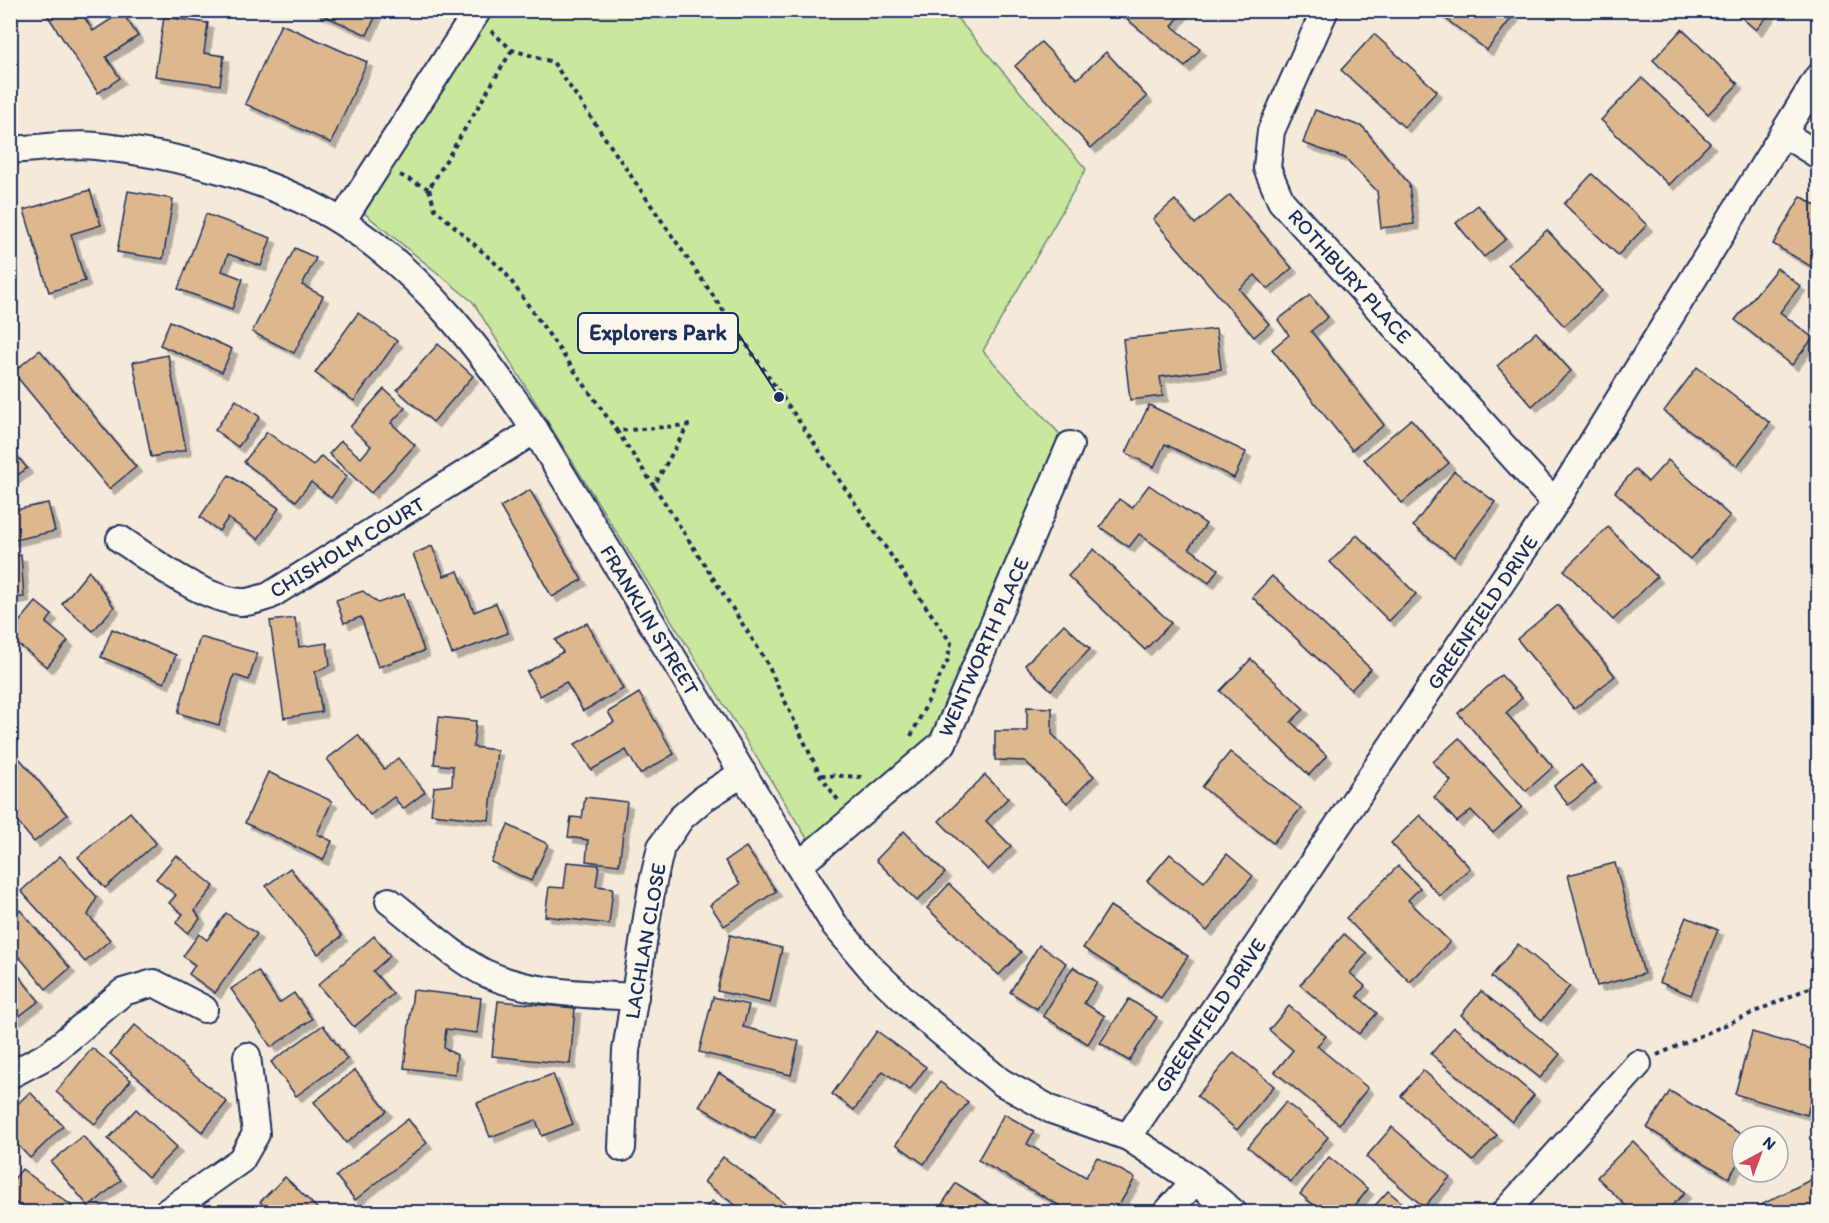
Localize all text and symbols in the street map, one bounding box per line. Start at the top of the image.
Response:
street label: ROTHBURY PLACE [1283,204,1417,348]
callout: Explorers Park [578,313,738,353]
text: Explorers Park [589,319,727,346]
street label: CHISHOLM COURT [265,491,429,603]
street label: GREENFIELD DRIVE [1421,530,1543,694]
street label: FRANKLIN STREET [595,540,705,700]
street label: WENTWORTH PLACE [932,553,1034,741]
street label: LACHLAN CLOSE [619,861,671,1021]
street label: GREENFIELD DRIVE [1149,933,1271,1097]
north arrow [1730,1124,1790,1184]
text: N [1759,1132,1780,1154]

